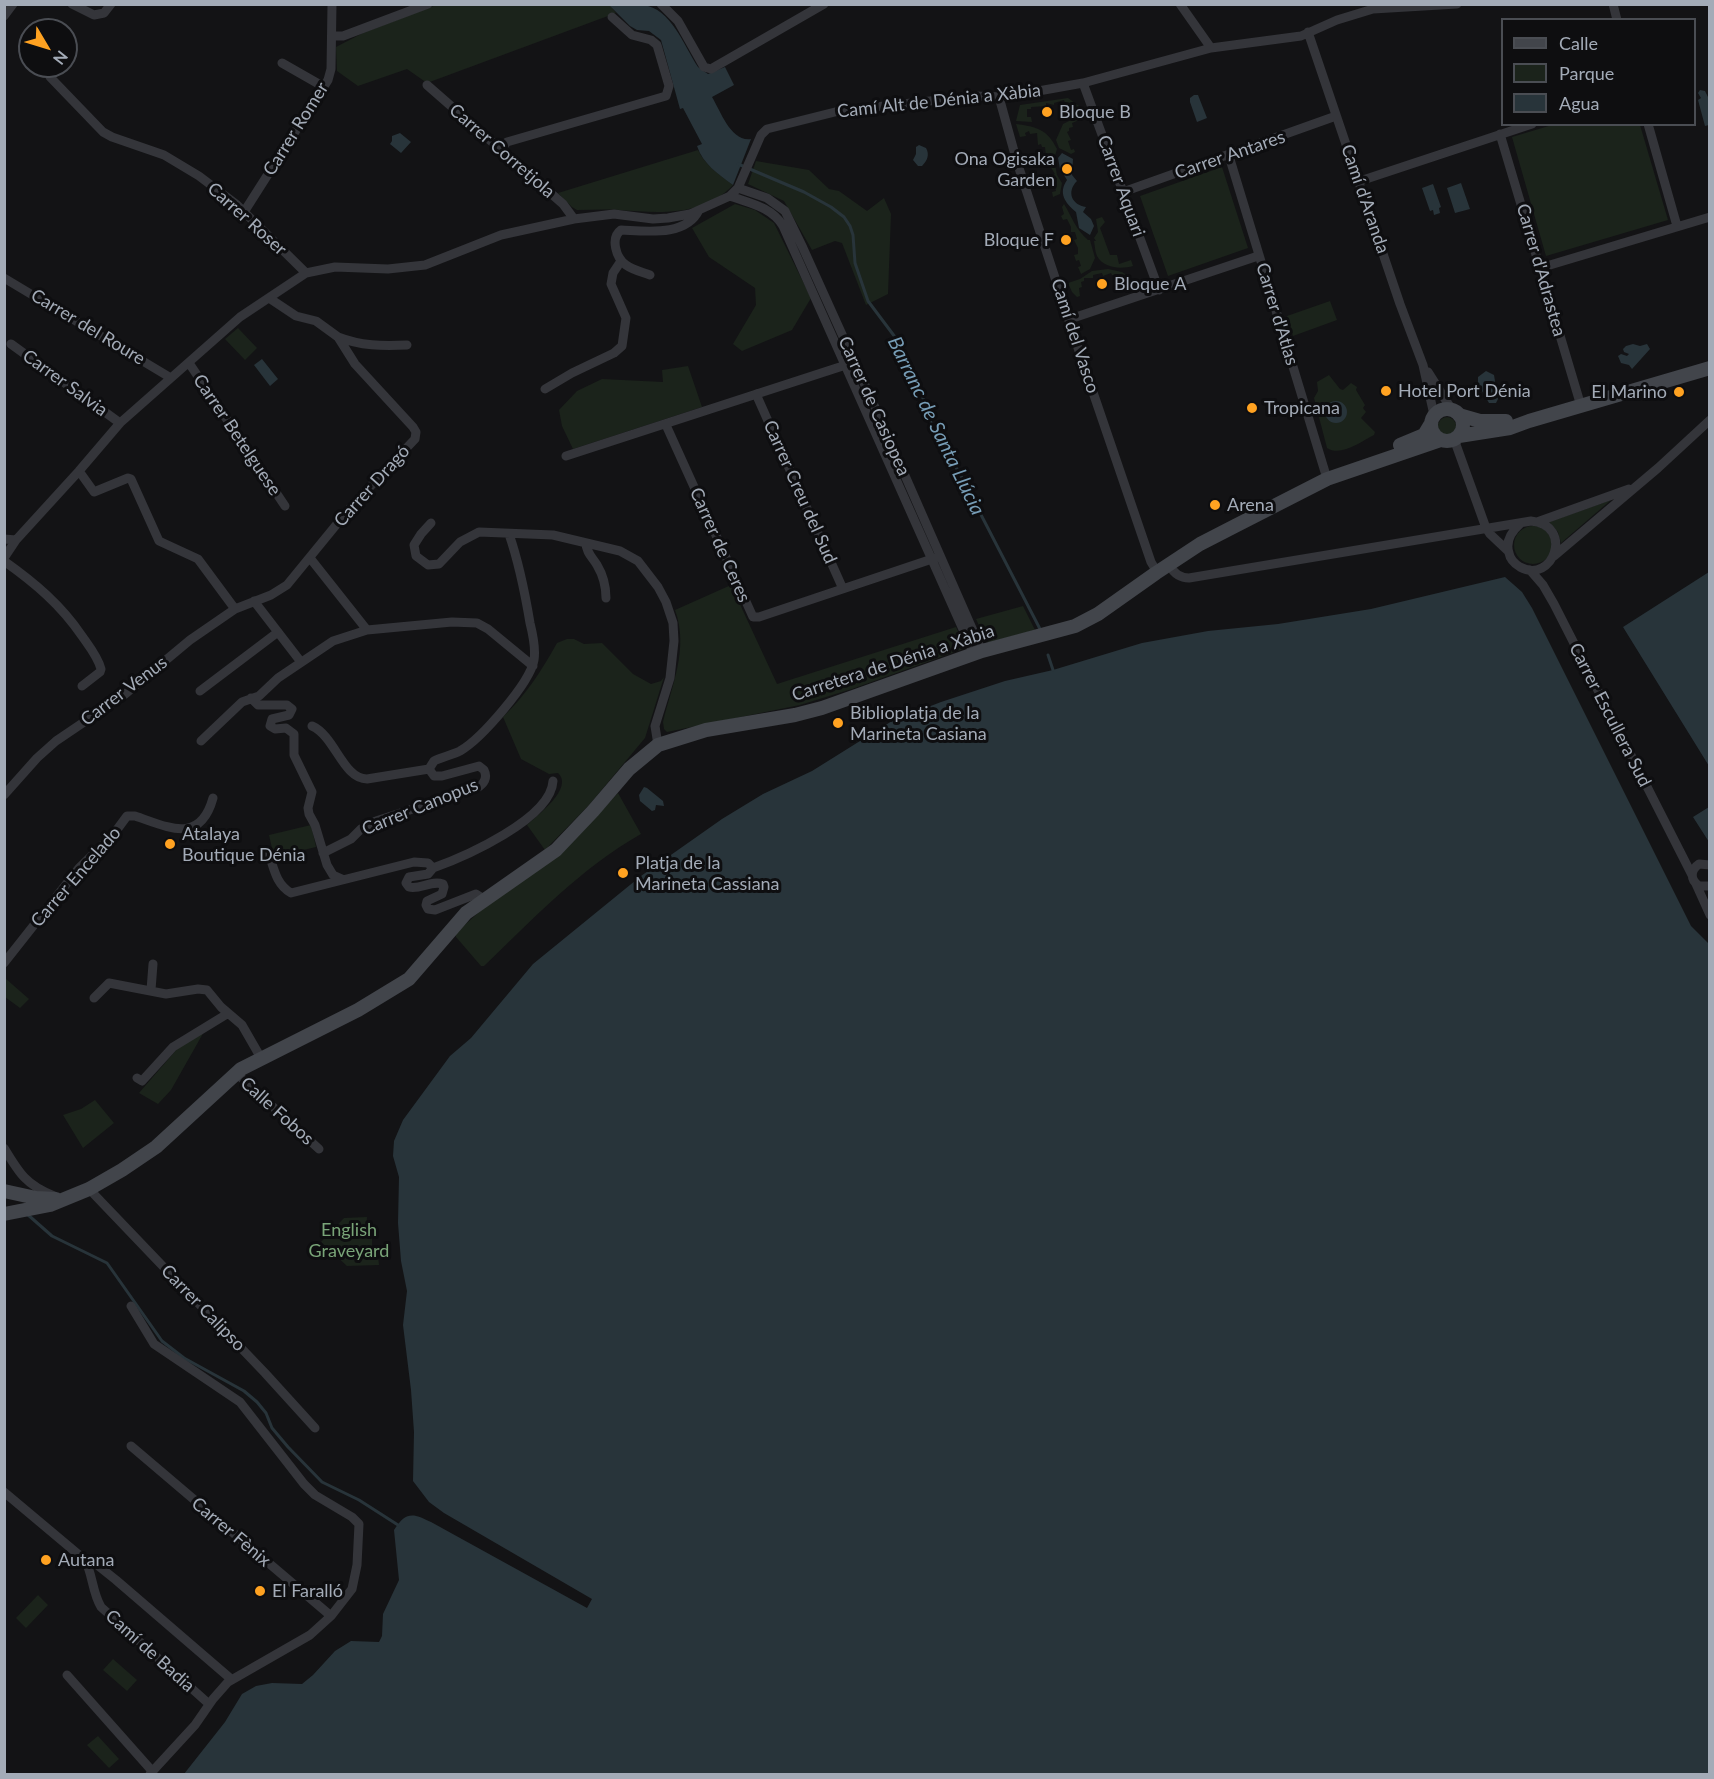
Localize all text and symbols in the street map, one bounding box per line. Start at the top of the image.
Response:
north arrow [18,18,78,78]
legend [1501,18,1696,126]
text: Calle [1559,32,1598,54]
text: N [50,47,72,69]
text: Parque [1559,62,1614,84]
street label: Carrer Romer [259,78,333,180]
street label: Camí Alt de Dénia a Xàbia [836,80,1042,122]
text: Agua [1559,92,1600,114]
street label: Carrer Corretjola [445,99,559,203]
place label: Bloque B [1059,101,1131,123]
marker: Bloque B [1040,105,1054,119]
street label: Carrer Antares [1172,126,1288,184]
street label: Carrer Aquari [1093,132,1149,240]
street label: Camí d'Aranda [1336,142,1394,256]
place label: Ona Ogisaka Garden [954,148,1055,190]
marker: Ona Ogisaka Garden [1060,162,1074,176]
street label: Carrer Roser [203,178,291,260]
street label: Carrer d'Adrastea [1512,201,1570,339]
place label: Bloque F [984,229,1054,251]
marker: Bloque F [1059,233,1073,247]
street label: Carrer d'Atlas [1251,260,1303,368]
place label: Bloque A [1114,273,1186,295]
street label: Camí del Vasco [1046,276,1104,396]
marker: Bloque A [1095,277,1109,291]
street label: Carrer del Roure [27,284,149,370]
street label: Carrer de Casiopea [834,333,914,479]
water label: Barranc de Santa Llúcia [882,333,990,519]
street label: Carrer Salvia [18,345,112,421]
street label: Carrer Betelguese [188,370,286,500]
place label: Hotel Port Dénia [1398,380,1531,402]
place label: El Marino [1591,381,1667,403]
marker: Hotel Port Dénia [1379,384,1393,398]
marker: El Marino [1672,385,1686,399]
place label: Tropicana [1264,397,1340,419]
marker: Tropicana [1245,401,1259,415]
street label: Carrer Creu del Sud [759,417,841,567]
street label: Carrer Dragó [330,441,414,531]
street label: Carrer de Ceres [685,484,755,606]
place label: Arena [1227,494,1274,516]
marker: Arena [1208,498,1222,512]
street label: Carretera de Dénia a Xàbia [789,620,997,706]
street label: Carrer Escullera Sud [1564,639,1656,791]
street label: Carrer Venus [77,652,171,730]
place label: Biblioplatja de la Marineta Casiana [850,702,987,744]
marker: Biblioplatja de la Marineta Casiana [831,716,845,730]
street label: Carrer Canopus [359,774,481,840]
street label: Carrer Encelado [27,822,125,932]
place label: Atalaya Boutique Dénia [182,823,305,866]
marker: Atalaya Boutique Dénia [163,837,177,851]
place label: Platja de la Marineta Cassiana [635,852,780,894]
marker: Platja de la Marineta Cassiana [616,866,630,880]
street label: Calle Fobos [236,1072,318,1150]
park label: English Graveyard [309,1219,389,1262]
street label: Carrer Calipso [156,1260,250,1356]
street label: Carrer Fènix [187,1493,275,1571]
place label: Autana [58,1549,114,1571]
marker: Autana [39,1553,53,1567]
place label: El Faralló [272,1580,343,1602]
marker: El Faralló [253,1584,267,1598]
street label: Camí de Badia [101,1605,199,1697]

